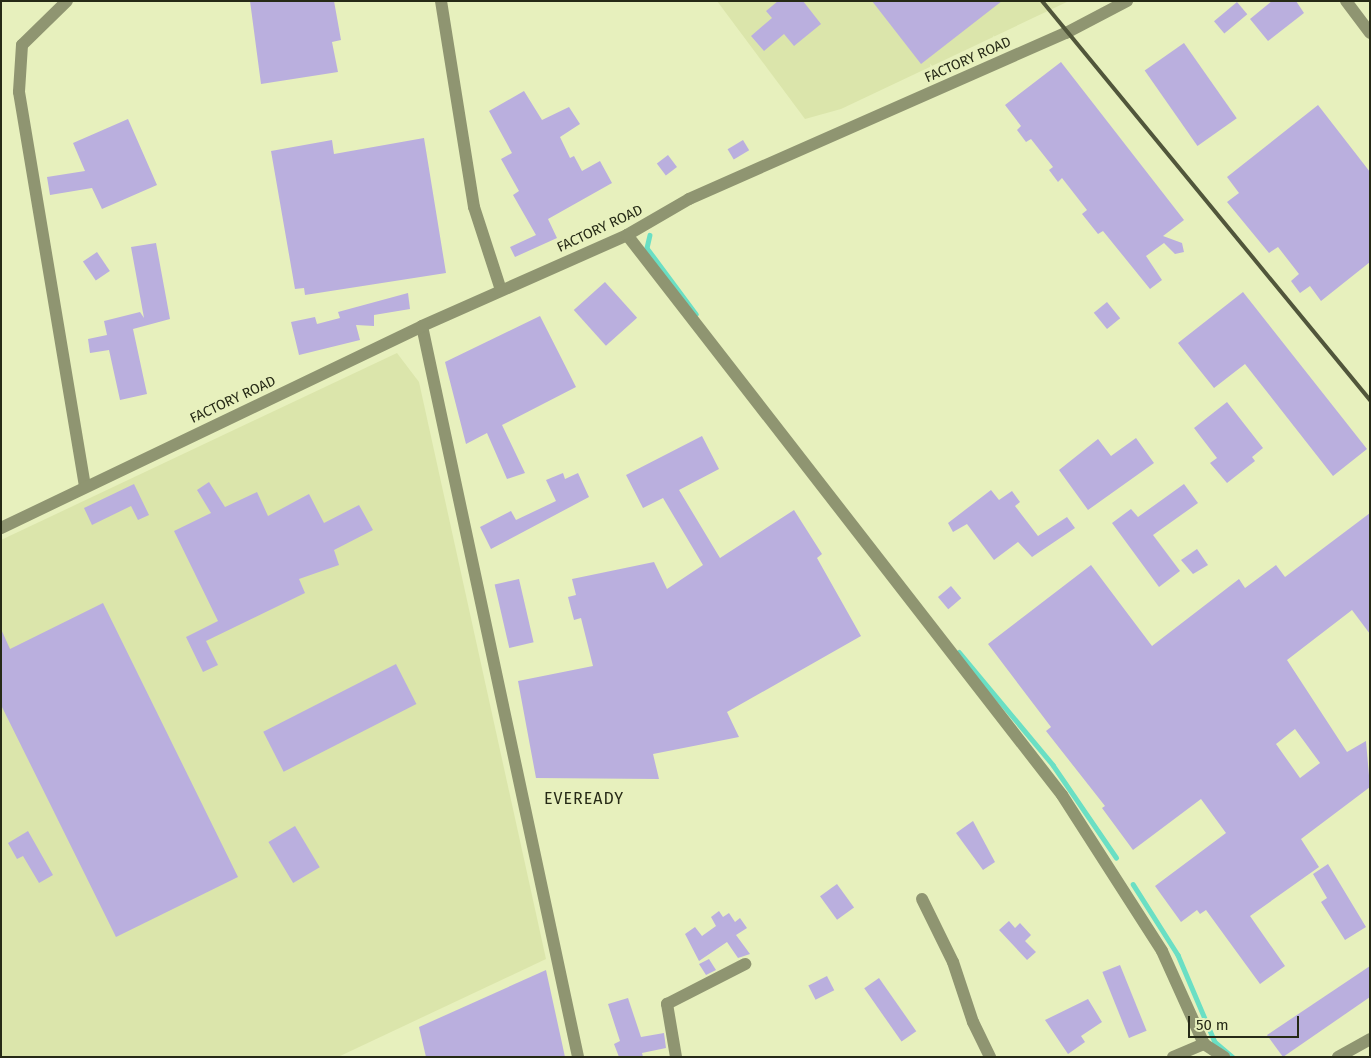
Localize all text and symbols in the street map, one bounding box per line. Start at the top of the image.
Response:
street label: FACTORY ROAD [922,33,1014,87]
street label: FACTORY ROAD [554,202,646,256]
street label: FACTORY ROAD [187,373,279,427]
district label: EVEREADY [543,789,625,809]
scale bar [1191,1006,1302,1038]
text: 50 m [1196,1016,1229,1034]

